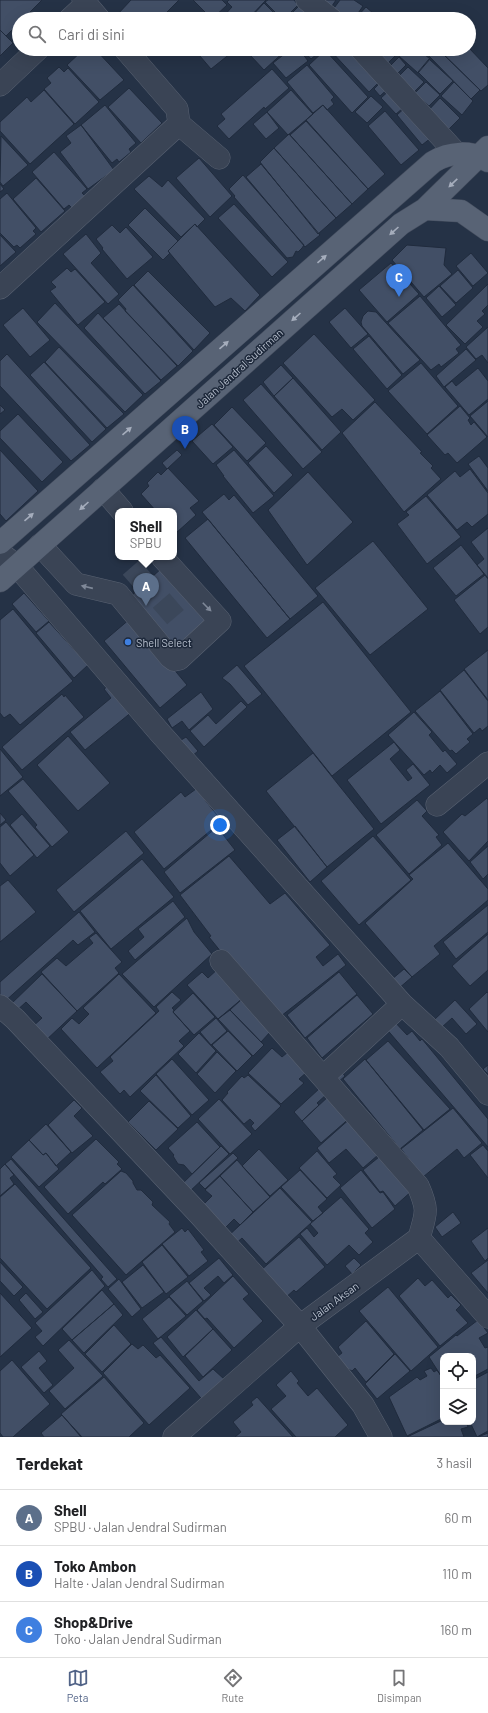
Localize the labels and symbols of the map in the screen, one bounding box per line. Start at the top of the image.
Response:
one-way arrow [448,178,458,187]
one-way arrow [388,226,399,235]
one-way arrow [317,255,327,264]
pin: C [386,264,412,297]
one-way arrow [292,312,301,321]
street label: Jalan Jendral Sudirman [193,326,285,410]
one-way arrow [219,341,230,350]
pin: B [172,416,198,449]
one-way arrow [122,427,132,436]
one-way arrow [79,501,89,510]
one-way arrow [24,513,35,522]
pin: A [133,573,159,606]
one-way arrow [80,583,93,589]
one-way arrow [202,602,212,612]
place label: Shell Select [136,636,192,649]
marker: Shell Select [123,637,133,647]
your location [210,815,230,835]
street label: Jalan Aksan [307,1279,361,1323]

